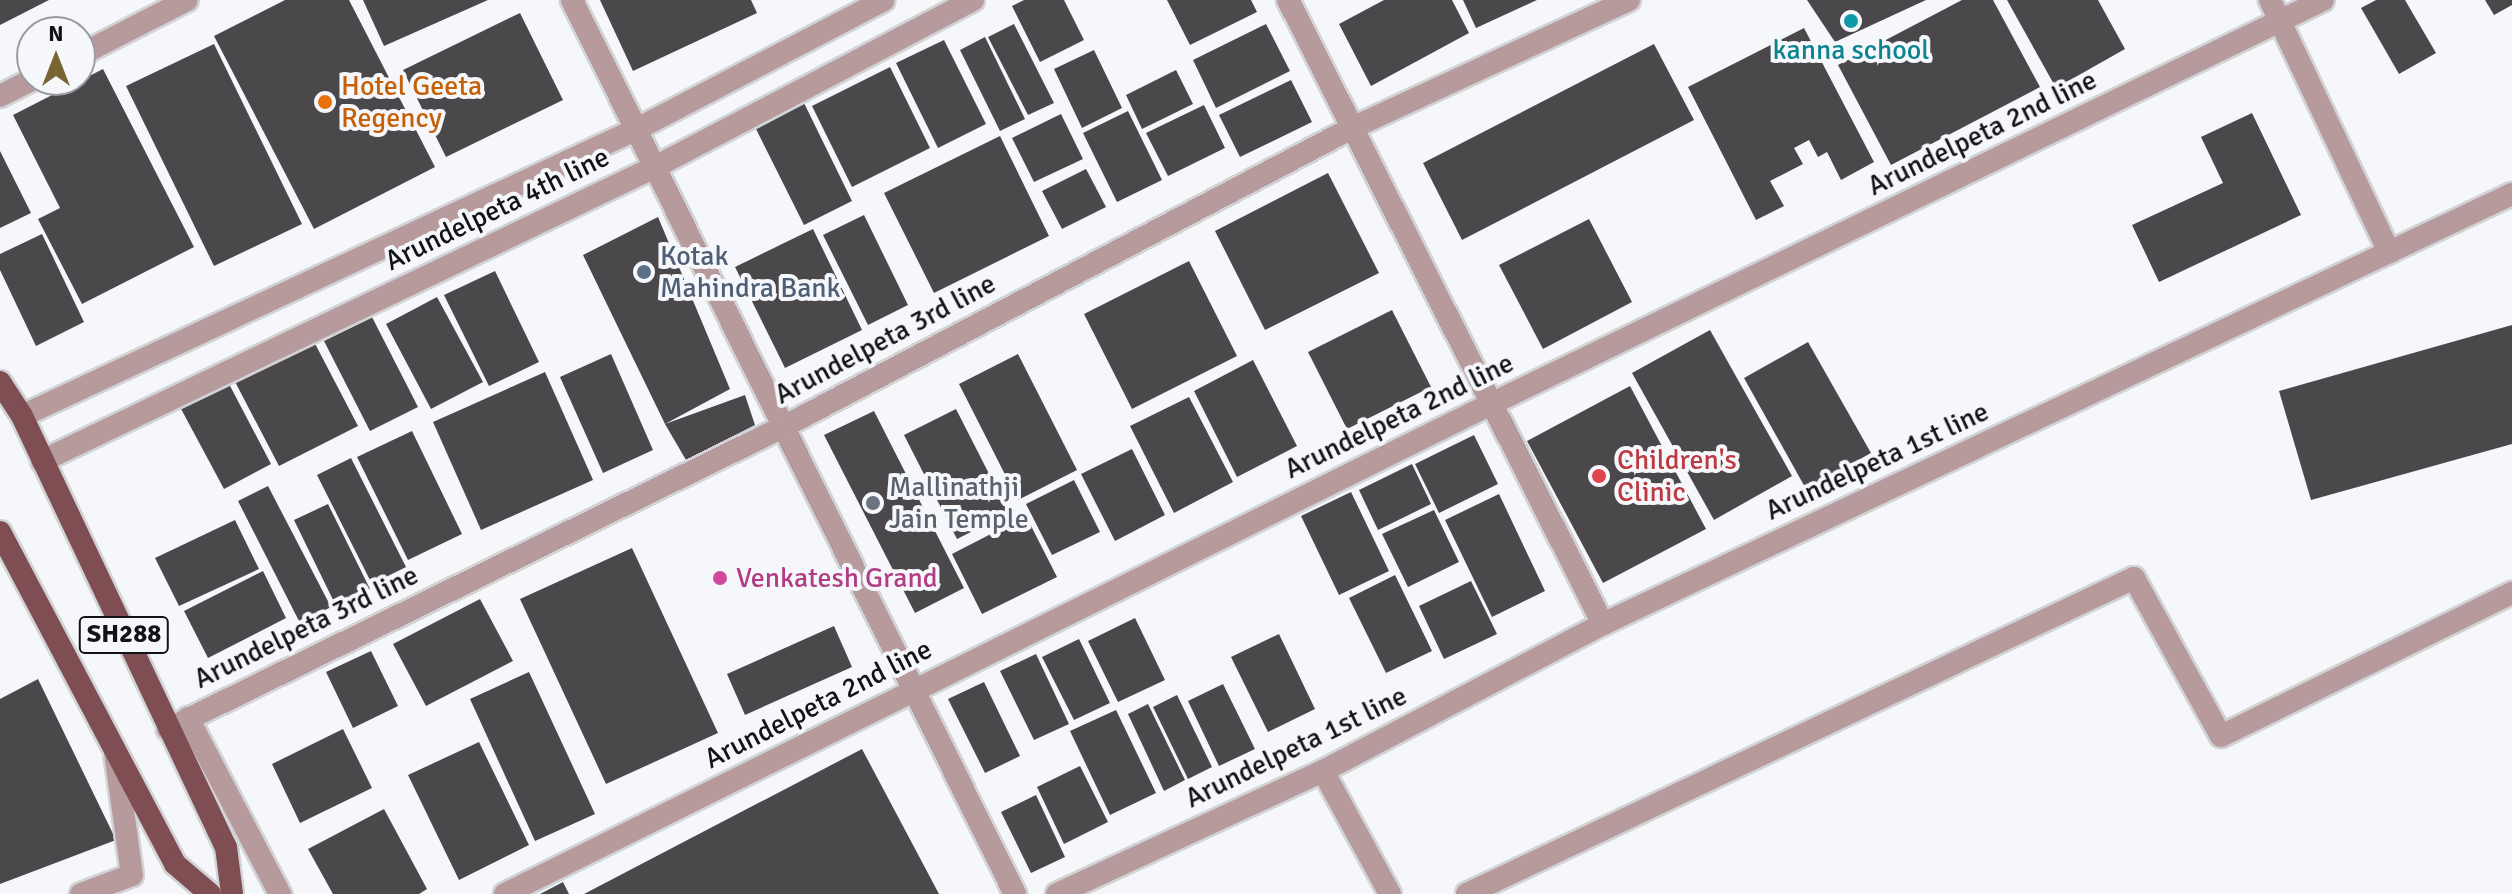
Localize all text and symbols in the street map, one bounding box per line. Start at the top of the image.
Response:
marker: kanna school [1842,12,1860,30]
north arrow [16,16,96,96]
text: N [48,20,64,47]
place label: kanna school [1772,33,1930,67]
street label: Arundelpeta 2nd line [1862,63,2102,203]
place label: Hotel Geeta Regency [341,69,482,135]
marker: Hotel Geeta Regency [316,93,334,111]
street label: Arundelpeta 4th line [379,140,615,278]
place label: Kotak Mahindra Bank [660,239,841,305]
marker: Kotak Mahindra Bank [635,263,653,281]
street label: Arundelpeta 3rd line [769,267,1001,411]
street label: Arundelpeta 2nd line [1279,346,1519,486]
street label: Arundelpeta 1st line [1760,395,1994,527]
place label: Children's Clinic [1617,443,1737,509]
marker: Children's Clinic [1588,465,1610,487]
place label: Mallinathji Jain Temple [889,470,1029,536]
marker: Mallinathji Jain Temple [864,494,882,512]
street label: Arundelpeta 3rd line [188,558,424,696]
place label: Venkatesh Grand [736,561,938,595]
marker: Venkatesh Grand [711,569,729,587]
road number: SH288 [78,613,170,657]
street label: Arundelpeta 2nd line [699,632,937,776]
street label: Arundelpeta 1st line [1180,679,1412,815]

